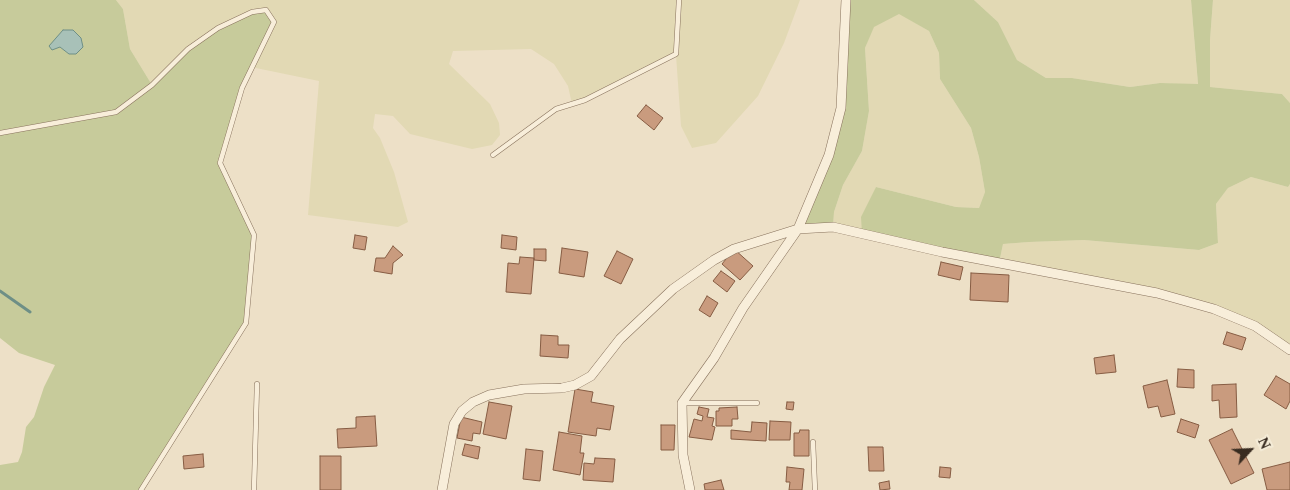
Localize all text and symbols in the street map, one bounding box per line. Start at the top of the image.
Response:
north arrow [1225,425,1275,475]
text: N [1252,434,1276,453]

